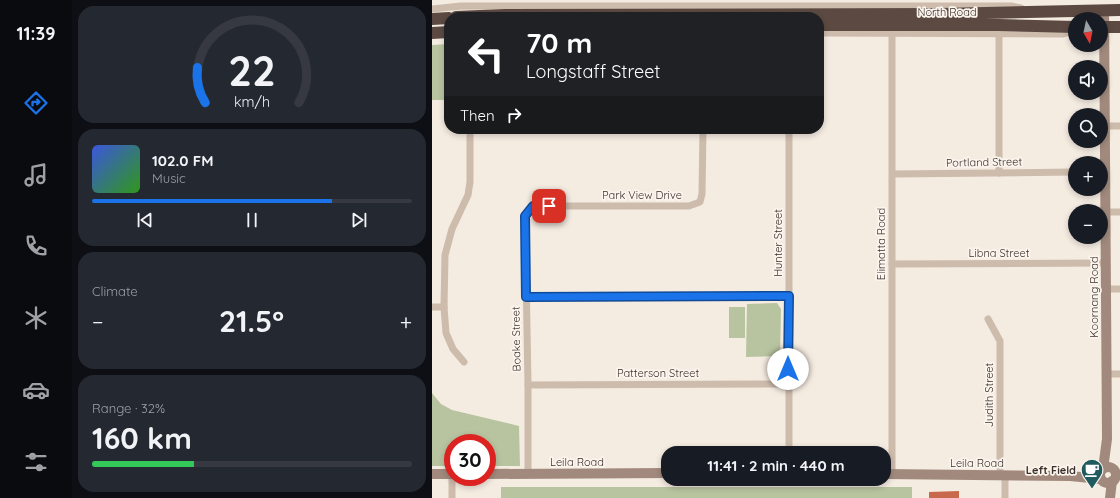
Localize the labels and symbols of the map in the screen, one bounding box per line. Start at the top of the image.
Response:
street label: North Road [917,5,977,19]
north arrow [1068,12,1108,52]
street label: Portland Street [946,154,1023,170]
street label: Park View Drive [602,188,682,202]
pin [532,189,566,223]
street label: Elimatta Road [874,208,888,280]
street label: Hunter Street [771,209,785,277]
street label: Libna Street [969,246,1030,260]
street label: Koornang Road [1087,256,1101,338]
street label: Boake Street [508,306,524,372]
position arrow [767,348,809,390]
street label: Judith Street [982,362,996,427]
street label: Patterson Street [617,366,699,380]
speed limit sign: 30 [444,434,496,486]
street label: Leila Road [550,455,604,469]
street label: Leila Road [950,456,1004,470]
cafe icon: Left Field [1079,457,1105,490]
place label: Left Field [1026,463,1076,477]

